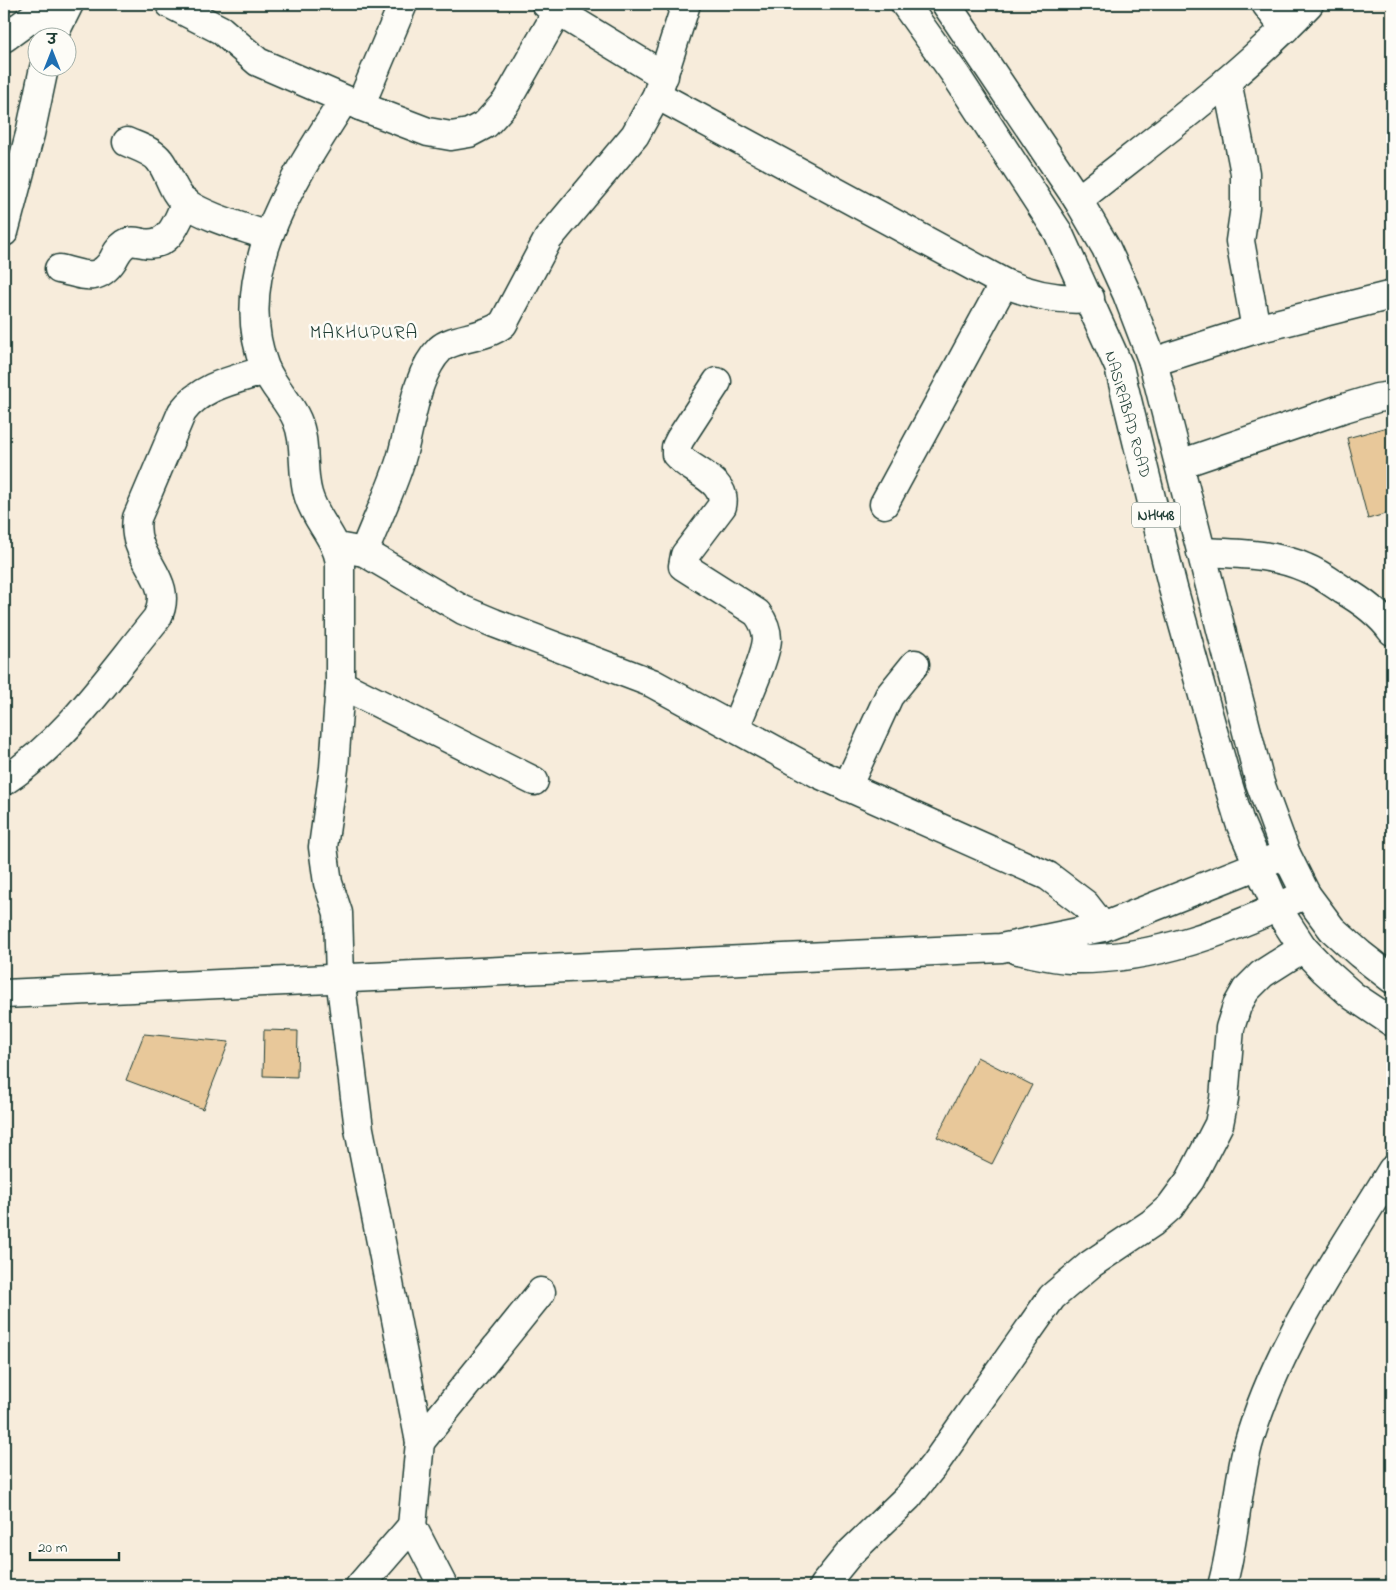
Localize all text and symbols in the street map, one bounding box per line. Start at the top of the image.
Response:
north arrow [28,28,78,78]
text: उ [45,30,58,51]
district label: MAKHUPURA [310,320,418,347]
street label: NASIRABAD ROAD [1098,348,1157,481]
road number: NH448 [1132,502,1180,528]
scale bar [30,1530,119,1562]
text: 20 m [38,1537,68,1559]

